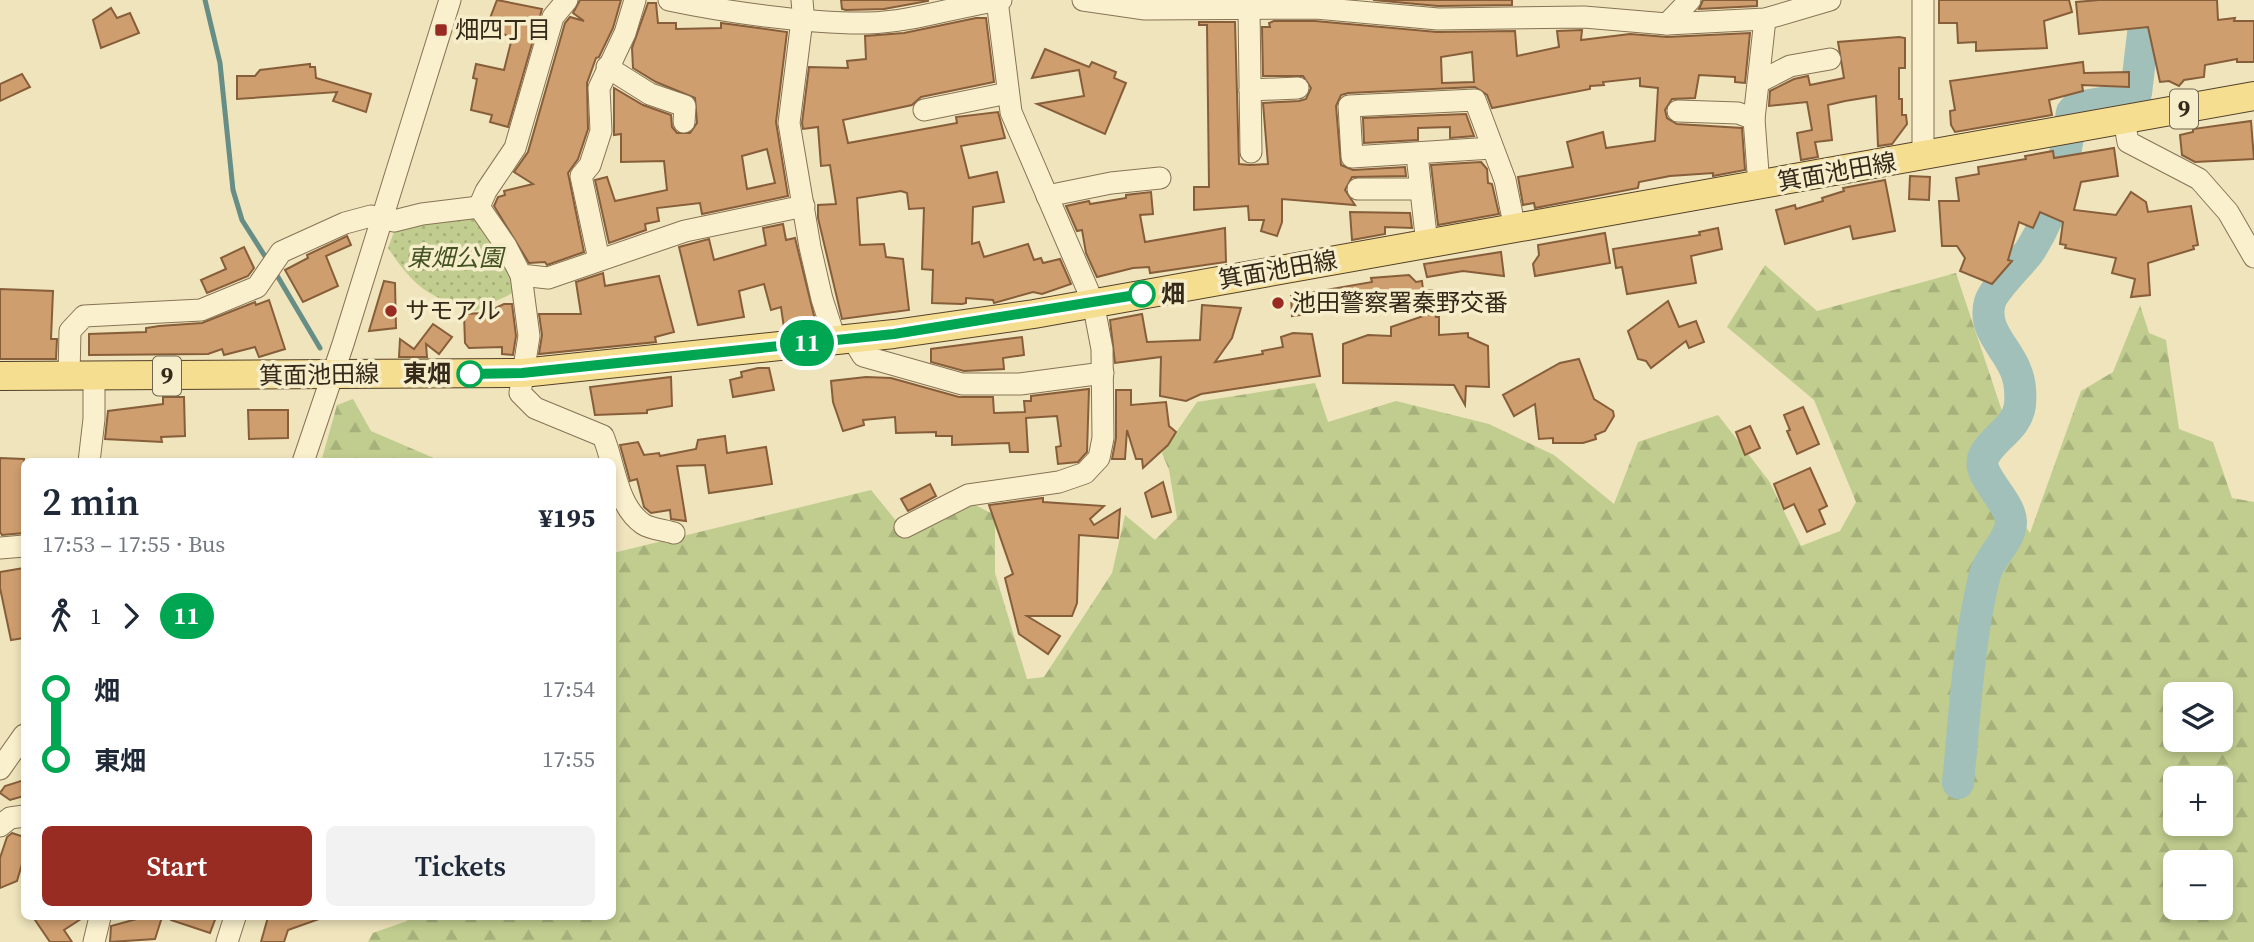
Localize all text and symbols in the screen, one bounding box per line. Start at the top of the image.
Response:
place label: 畑四丁目 [455,13,551,46]
marker: 畑四丁目 [433,22,449,38]
road number: 9 [2170,90,2198,128]
street label: 箕面池田線 [1775,145,1899,198]
park label: 東畑公園 [407,241,506,274]
street label: 箕面池田線 [1216,243,1340,296]
place label: 畑 [1161,277,1185,310]
marker: 畑 [1129,281,1155,307]
place label: 池田警察署秦野交番 [1292,286,1508,319]
place label: サモアル [405,294,501,327]
marker: 池田警察署秦野交番 [1270,295,1286,311]
marker: サモアル [383,303,399,319]
line badge: 11 [776,320,838,366]
text: 11 [794,326,820,359]
road number: 9 [153,356,181,396]
street label: 箕面池田線 [259,357,379,392]
place label: 東畑 [403,357,451,390]
marker: 東畑 [457,361,483,387]
text: 2 min [42,476,140,528]
text: ¥195 [539,500,595,536]
text: 17:53 – 17:55 · Bus [42,528,225,560]
icon: walk [42,597,80,635]
icon: forward [112,597,150,635]
text: 11 [174,599,200,632]
text: 1 [90,600,102,632]
text: 畑 [94,673,120,709]
text: 17:54 [542,673,595,705]
map controls [2163,682,2233,920]
button: layers [2163,682,2233,752]
text: 東畑 [94,743,146,779]
text: 17:55 [542,743,595,775]
button: + [2163,766,2233,836]
button: Start [42,826,312,906]
button: Tickets [326,826,595,906]
button: − [2163,850,2233,920]

